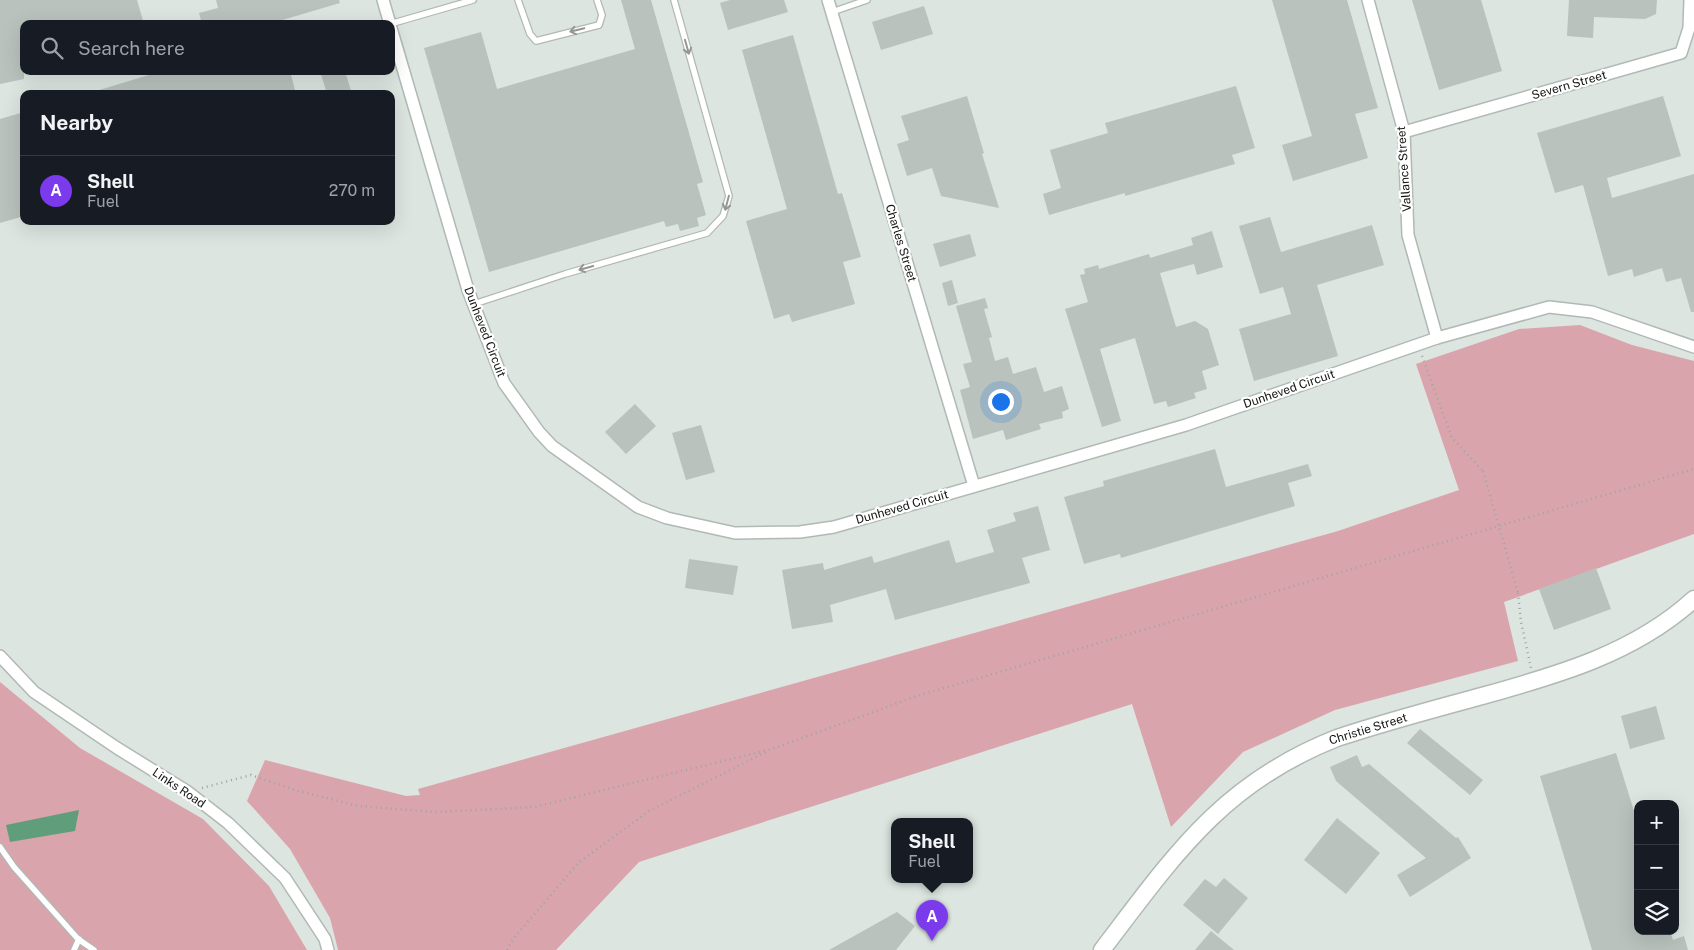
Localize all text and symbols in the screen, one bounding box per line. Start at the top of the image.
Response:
search box [20,20,395,75]
one-way arrow [569,26,585,35]
icon: search [38,34,66,62]
text: Search here [78,37,185,59]
one-way arrow [682,38,692,54]
street label: Severn Street [1530,68,1608,102]
text: Nearby [40,110,113,135]
street label: Vallance Street [1394,125,1414,212]
text: Shell [87,170,135,192]
text: A [50,181,62,200]
text: 270 m [329,181,375,200]
text: Fuel [87,192,120,211]
one-way arrow [722,195,731,211]
street label: Charles Street [883,202,920,284]
one-way arrow [579,263,595,273]
street label: Dunheved Circuit [461,285,509,380]
street label: Dunheved Circuit [1241,367,1337,411]
your location [988,389,1014,415]
street label: Dunheved Circuit [854,487,950,527]
street label: Christie Street [1327,710,1409,748]
street label: Links Road [150,765,208,811]
map controls [1634,800,1679,935]
button: + [1634,800,1679,845]
popup [891,818,973,883]
text: Shell [908,830,956,852]
button: − [1634,845,1679,890]
text: Fuel [908,852,941,871]
button: layers [1634,890,1679,935]
pin: A [916,900,948,941]

